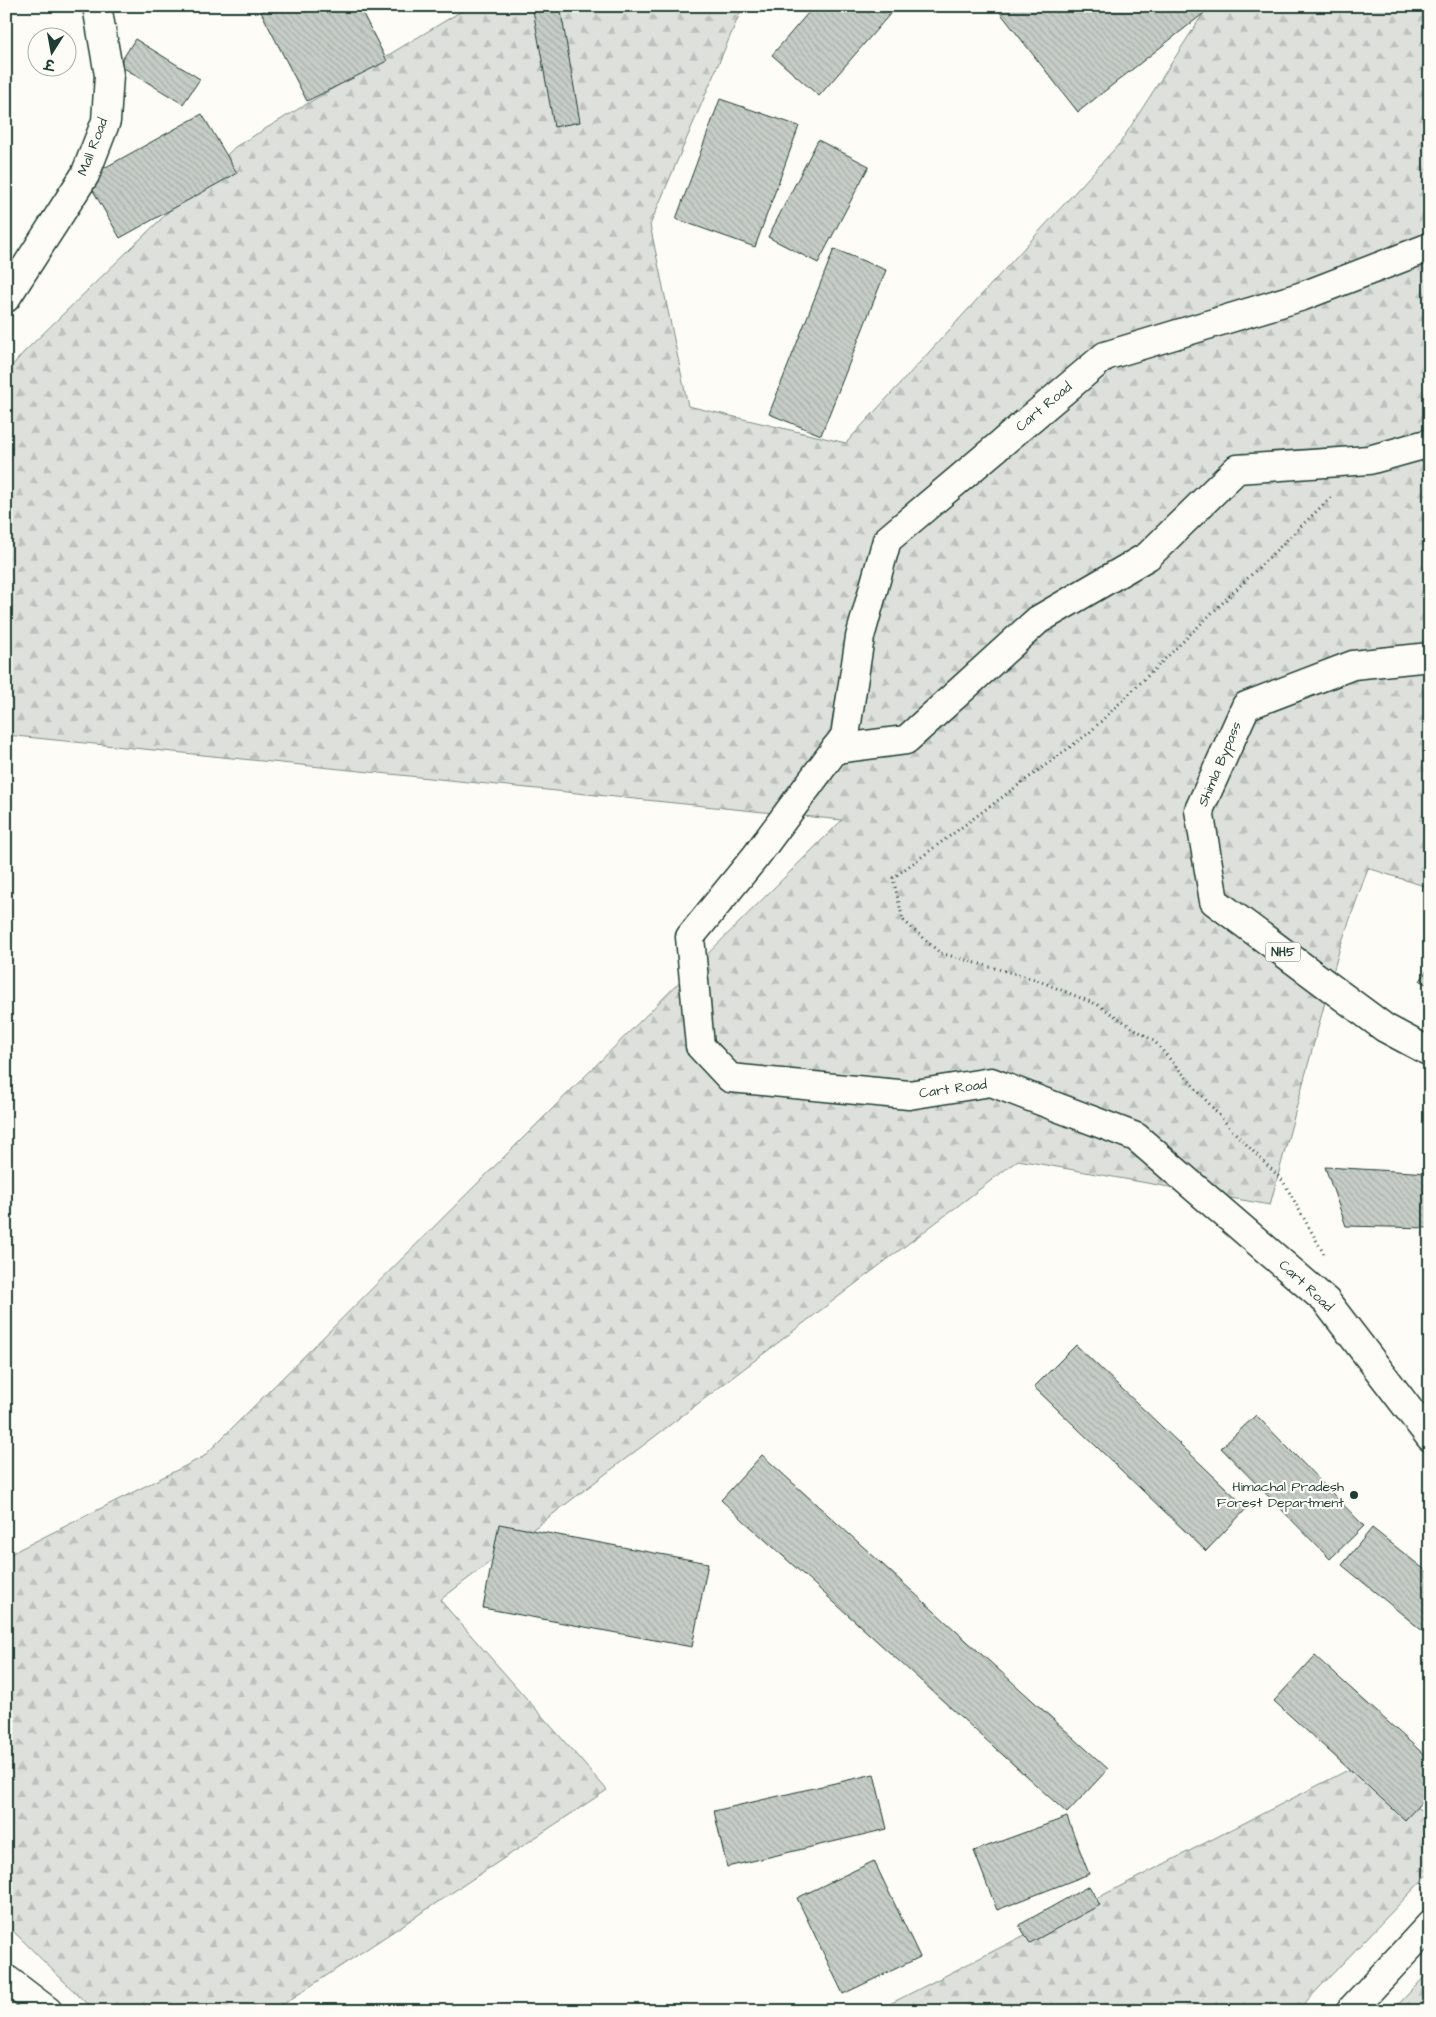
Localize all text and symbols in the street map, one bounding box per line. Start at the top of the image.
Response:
north arrow [28,28,78,78]
text: उ [42,53,58,75]
street label: Mall Road [73,115,113,179]
street label: Cart Road [1011,377,1077,437]
street label: Shimla Bypass [1193,718,1247,810]
road number: NH5 [1266,942,1300,962]
street label: Cart Road [918,1074,988,1104]
street label: Cart Road [1274,1255,1338,1317]
place label: Himachal Pradesh Forest Department [1217,1477,1344,1513]
marker: Himachal Pradesh Forest Department [1348,1489,1360,1501]

